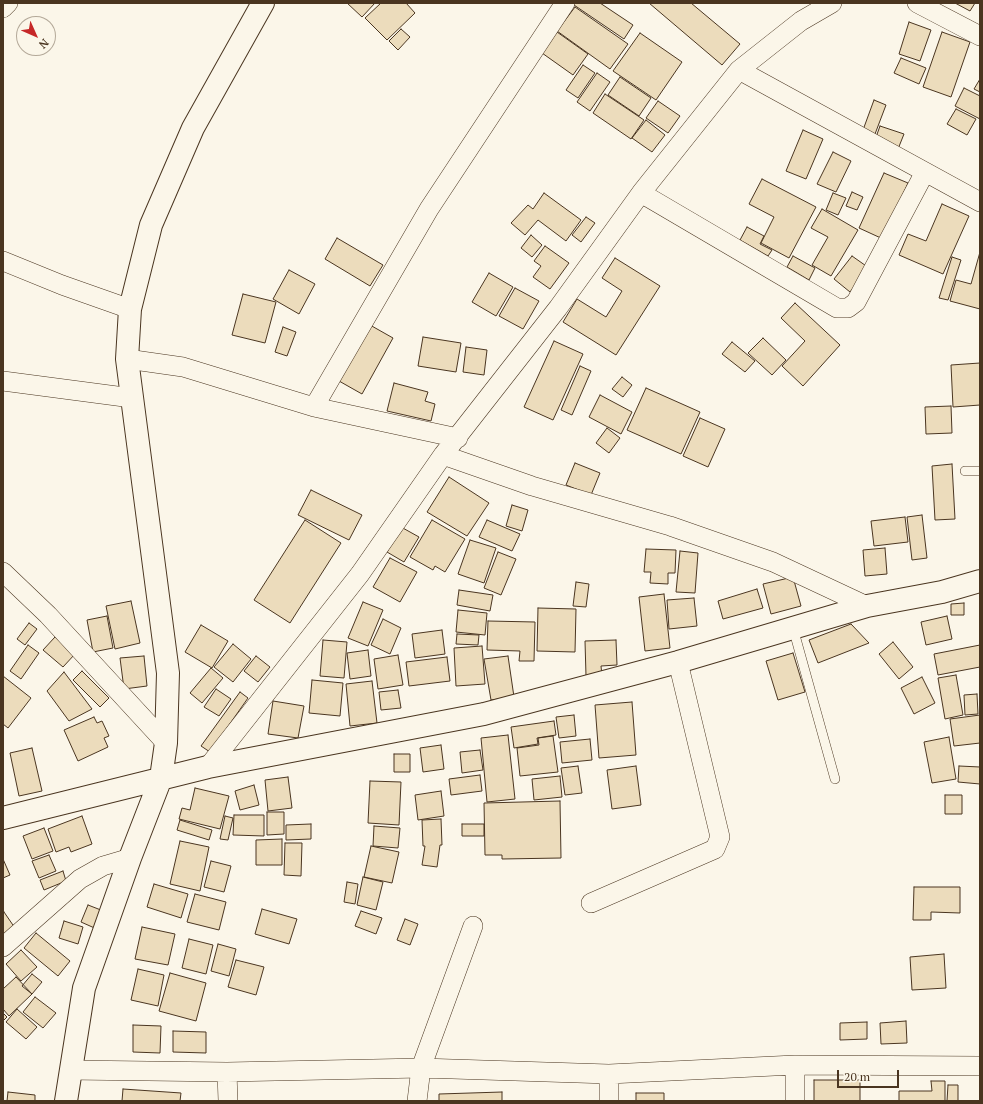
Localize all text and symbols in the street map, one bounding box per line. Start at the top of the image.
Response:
north arrow [16,16,56,56]
text: N [36,36,52,52]
scale bar [839,1062,901,1088]
text: 20 m [844,1069,870,1084]

